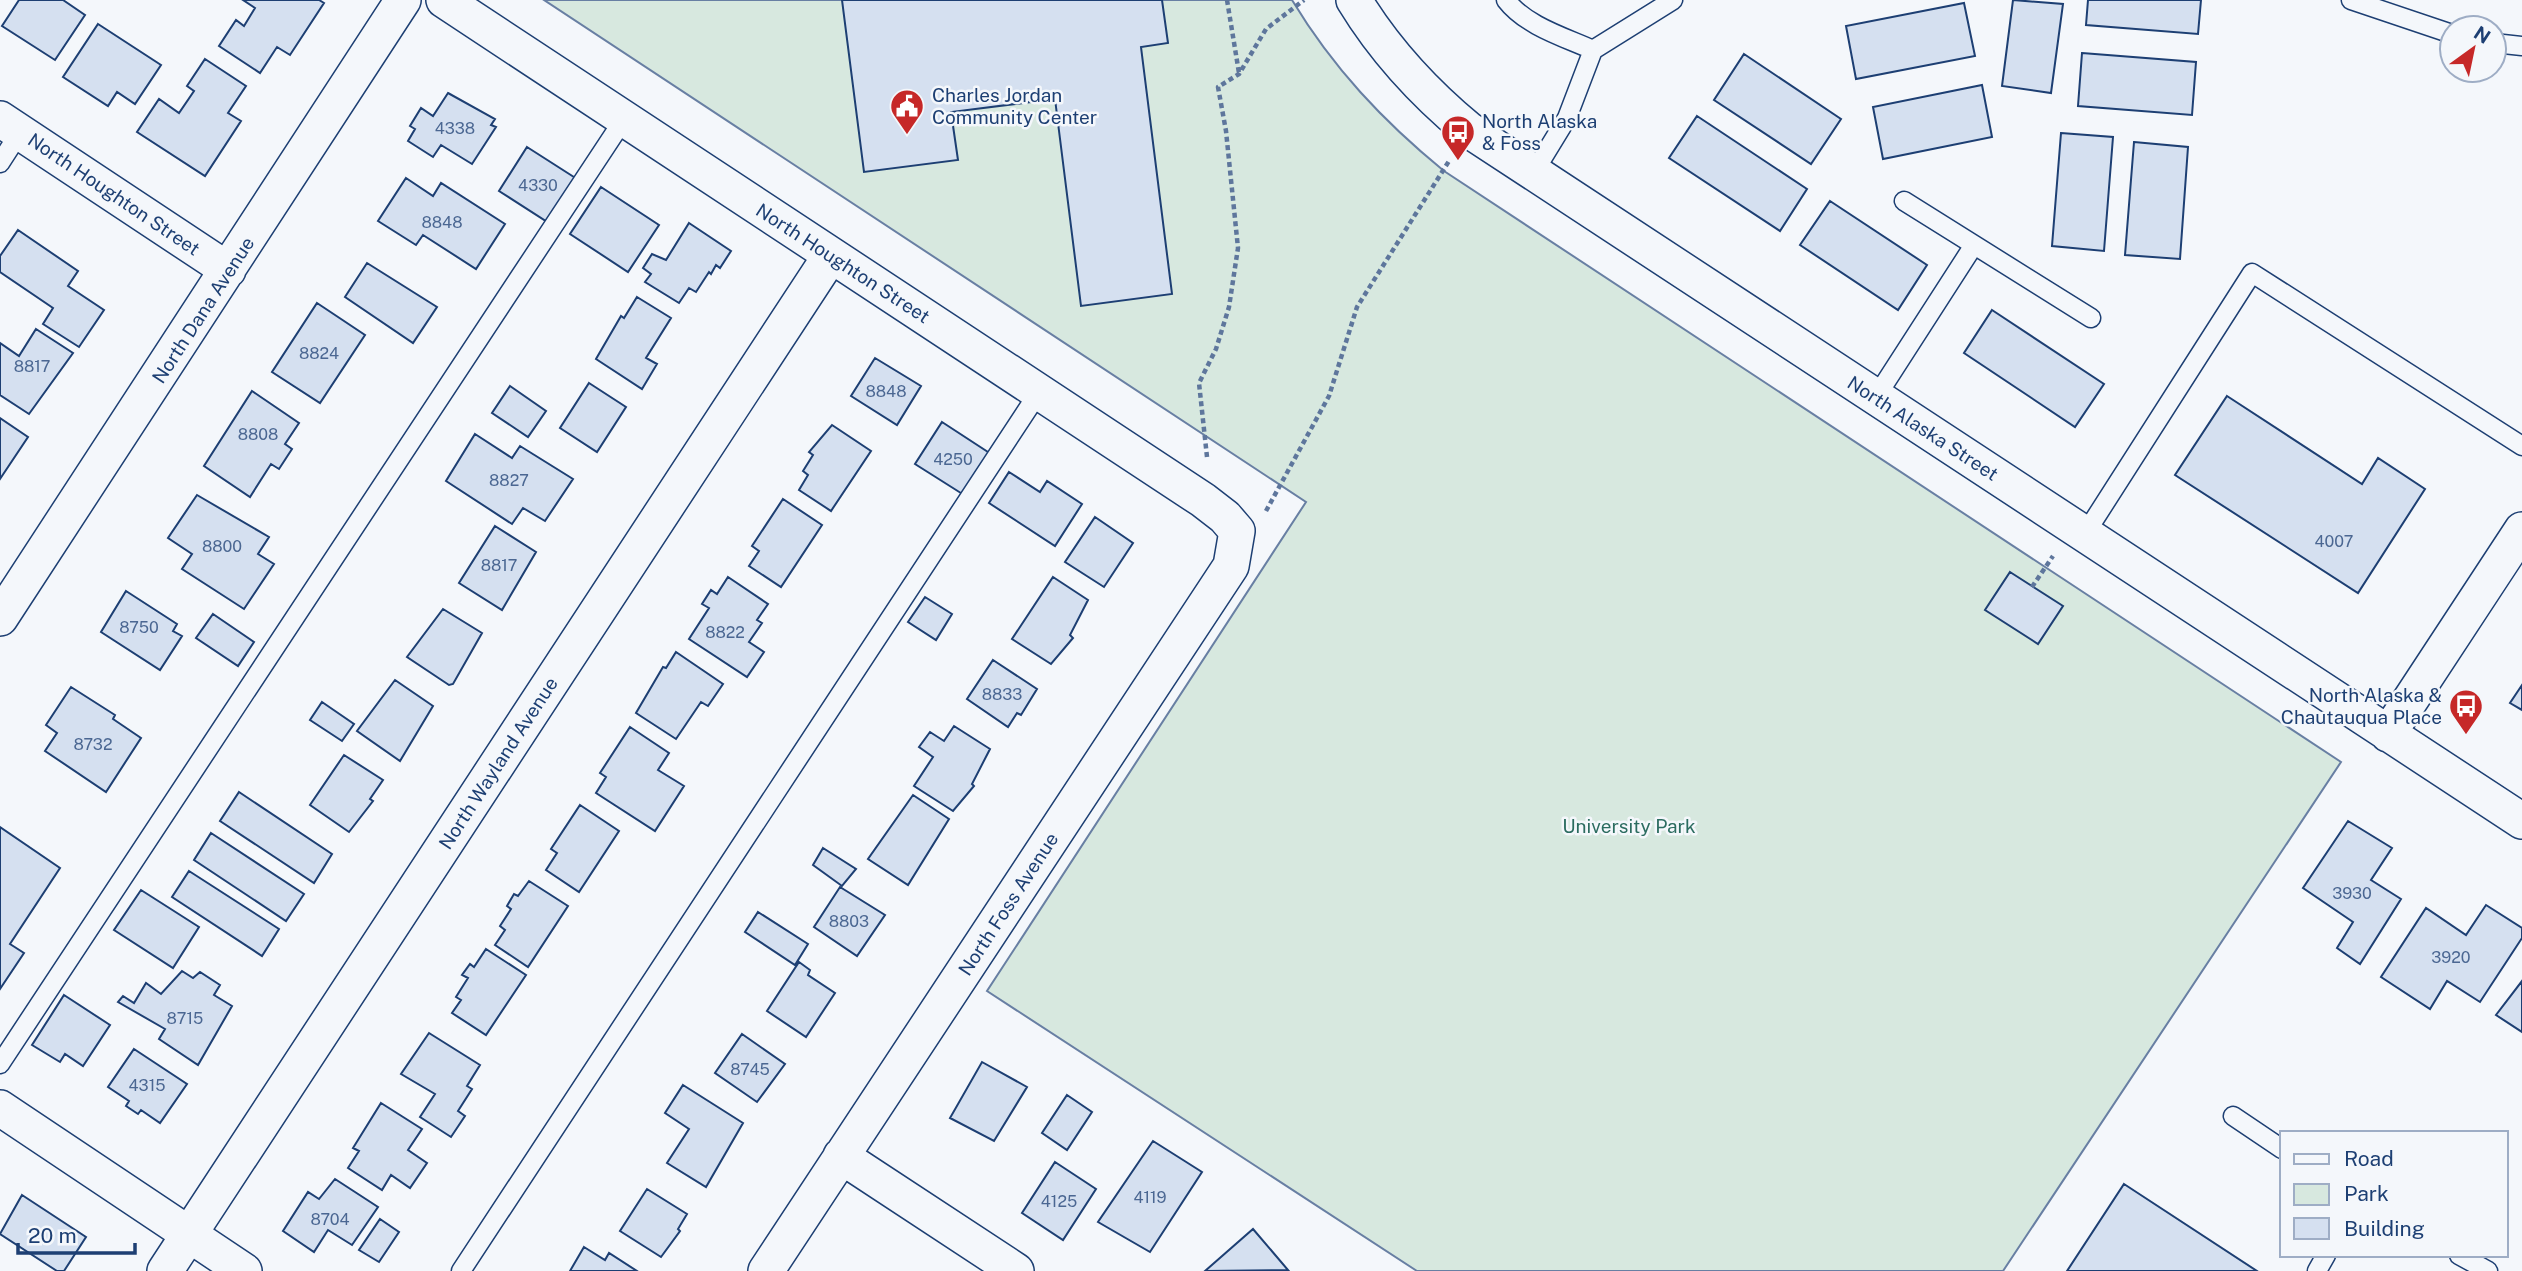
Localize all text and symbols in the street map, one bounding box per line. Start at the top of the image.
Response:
north arrow [2438,14,2508,84]
text: N [2470,21,2494,48]
place label: Charles Jordan Community Center [932,84,1097,128]
public building icon: Charles Jordan Community Center [888,87,926,136]
place label: North Alaska & Foss [1482,110,1597,154]
bus stop icon: North Alaska & Foss [1439,113,1477,162]
house number: 4338 [435,119,475,138]
street label: North Houghton Street [24,128,204,260]
house number: 4330 [518,176,558,195]
street label: North Houghton Street [752,199,934,327]
house number: 8848 [421,213,463,232]
street label: North Dana Avenue [147,233,259,387]
house number: 8824 [299,344,339,363]
house number: 8817 [14,357,50,376]
street label: North Alaska Street [1844,371,2002,485]
house number: 8848 [865,382,907,401]
house number: 8808 [238,425,278,444]
house number: 4250 [933,450,973,469]
house number: 8827 [489,471,529,490]
house number: 4007 [2315,532,2353,551]
house number: 8800 [202,537,242,556]
house number: 8817 [481,556,517,575]
house number: 8750 [119,618,159,637]
house number: 8822 [705,623,745,642]
street label: North Wayland Avenue [434,673,562,853]
place label: North Alaska & Chautauqua Place [2281,684,2442,728]
house number: 8833 [982,685,1022,704]
bus stop icon: North Alaska & Chautauqua Place [2447,687,2485,736]
house number: 8732 [74,735,112,754]
park label: University Park [1562,815,1696,837]
street label: North Foss Avenue [954,829,1062,979]
house number: 3930 [2332,884,2372,903]
house number: 8803 [829,912,869,931]
house number: 3920 [2431,948,2471,967]
house number: 8715 [167,1009,203,1028]
house number: 8745 [730,1060,770,1079]
house number: 4315 [129,1076,165,1095]
legend [2280,1131,2508,1257]
text: Road [2344,1146,2394,1171]
text: Park [2344,1181,2389,1206]
house number: 4119 [1133,1188,1167,1207]
house number: 4125 [1041,1192,1077,1211]
house number: 8704 [310,1210,350,1229]
scale bar [18,1212,135,1256]
text: Building [2344,1216,2425,1241]
text: 20 m [28,1223,77,1248]

